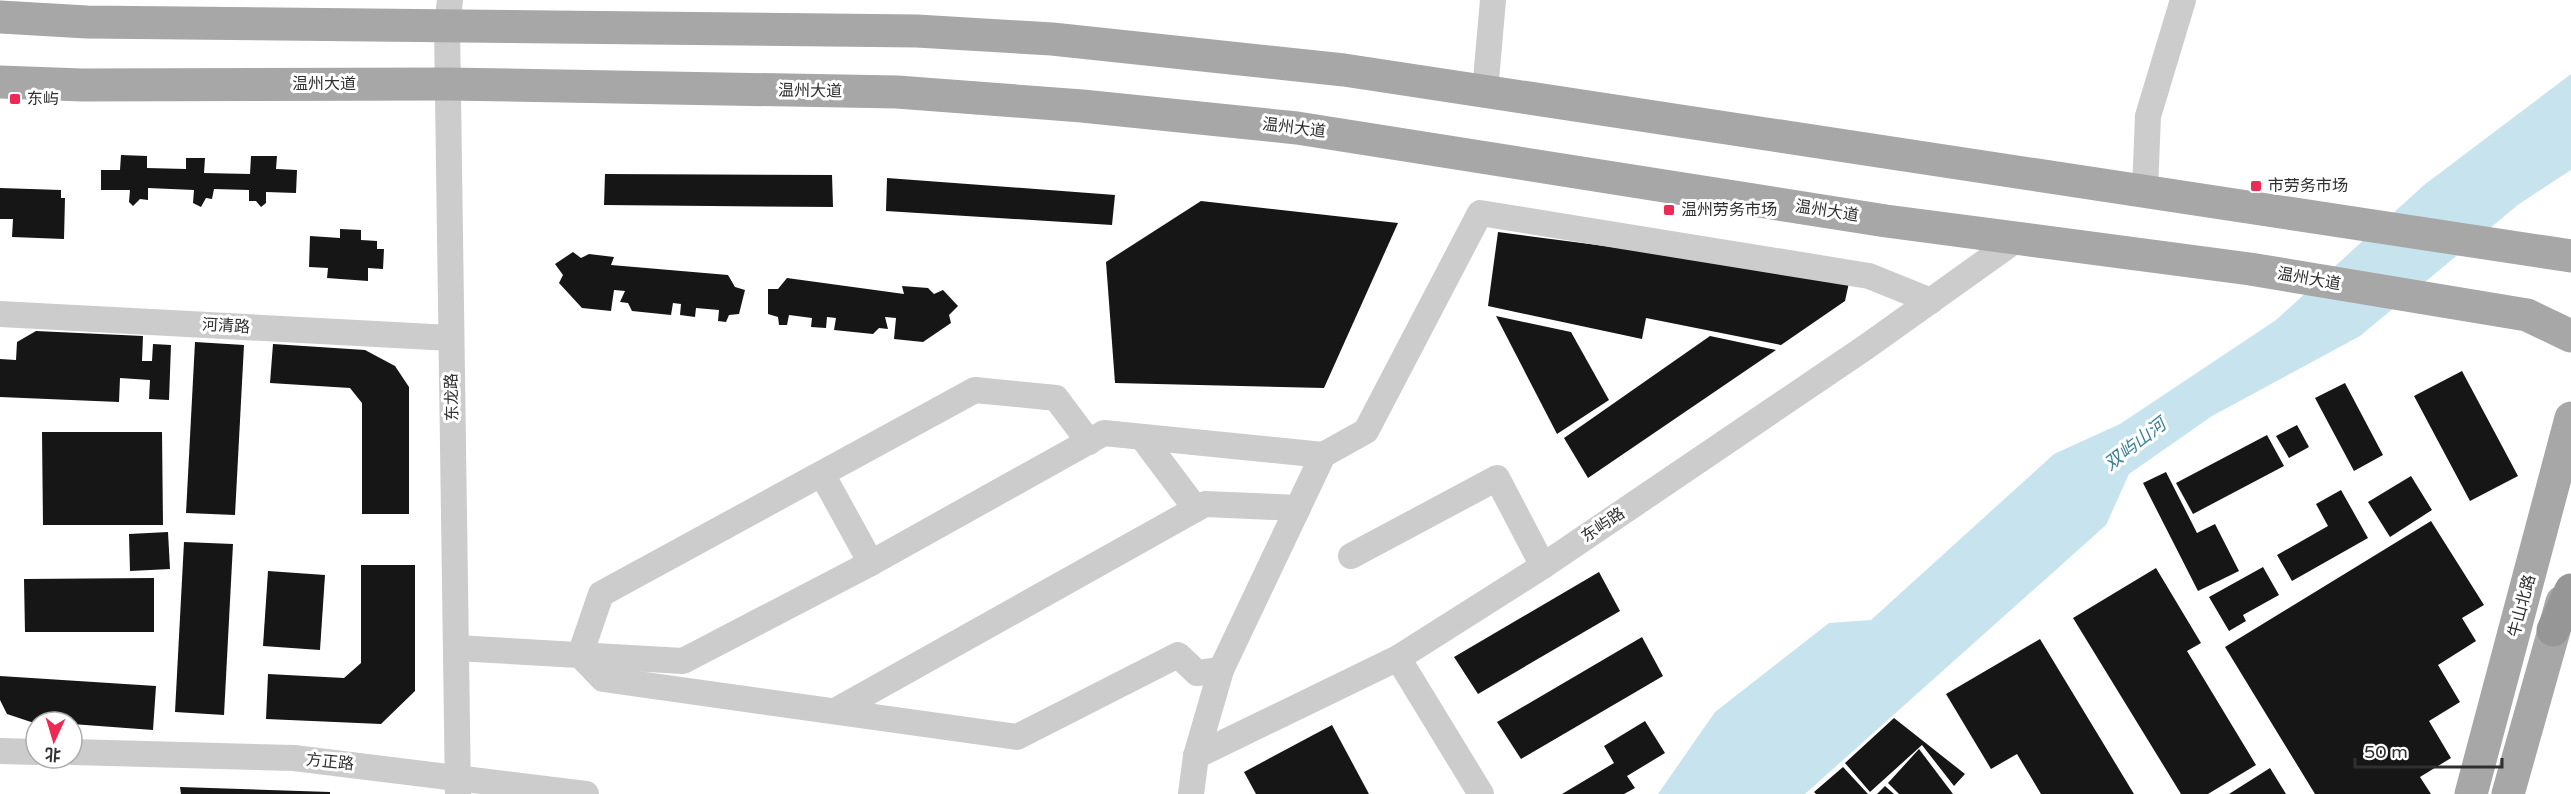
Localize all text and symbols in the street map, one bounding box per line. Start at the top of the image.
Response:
street label: 温州大道 [292,74,356,94]
street label: 温州大道 [778,80,842,102]
place label: 东屿 [27,89,59,109]
marker: 东屿 [8,92,22,106]
street label: 温州大道 [1261,114,1327,142]
place label: 市劳务市场 [2268,176,2348,196]
marker: 市劳务市场 [2249,179,2263,193]
street label: 温州大道 [1794,196,1860,226]
place label: 温州劳务市场 [1681,200,1777,220]
marker: 温州劳务市场 [1662,203,1676,217]
street label: 温州大道 [2276,264,2342,294]
street label: 河清路 [202,315,250,337]
street label: 东龙路 [442,373,462,421]
water label: 双屿山河 [2100,411,2173,475]
street label: 东屿路 [1578,503,1628,547]
street label: 牛山北路 [2504,572,2540,640]
north arrow [24,710,84,770]
scale bar [2355,731,2502,769]
text: 50 m [2364,741,2408,763]
text: 北 [44,743,62,765]
street label: 方正路 [305,750,355,774]

